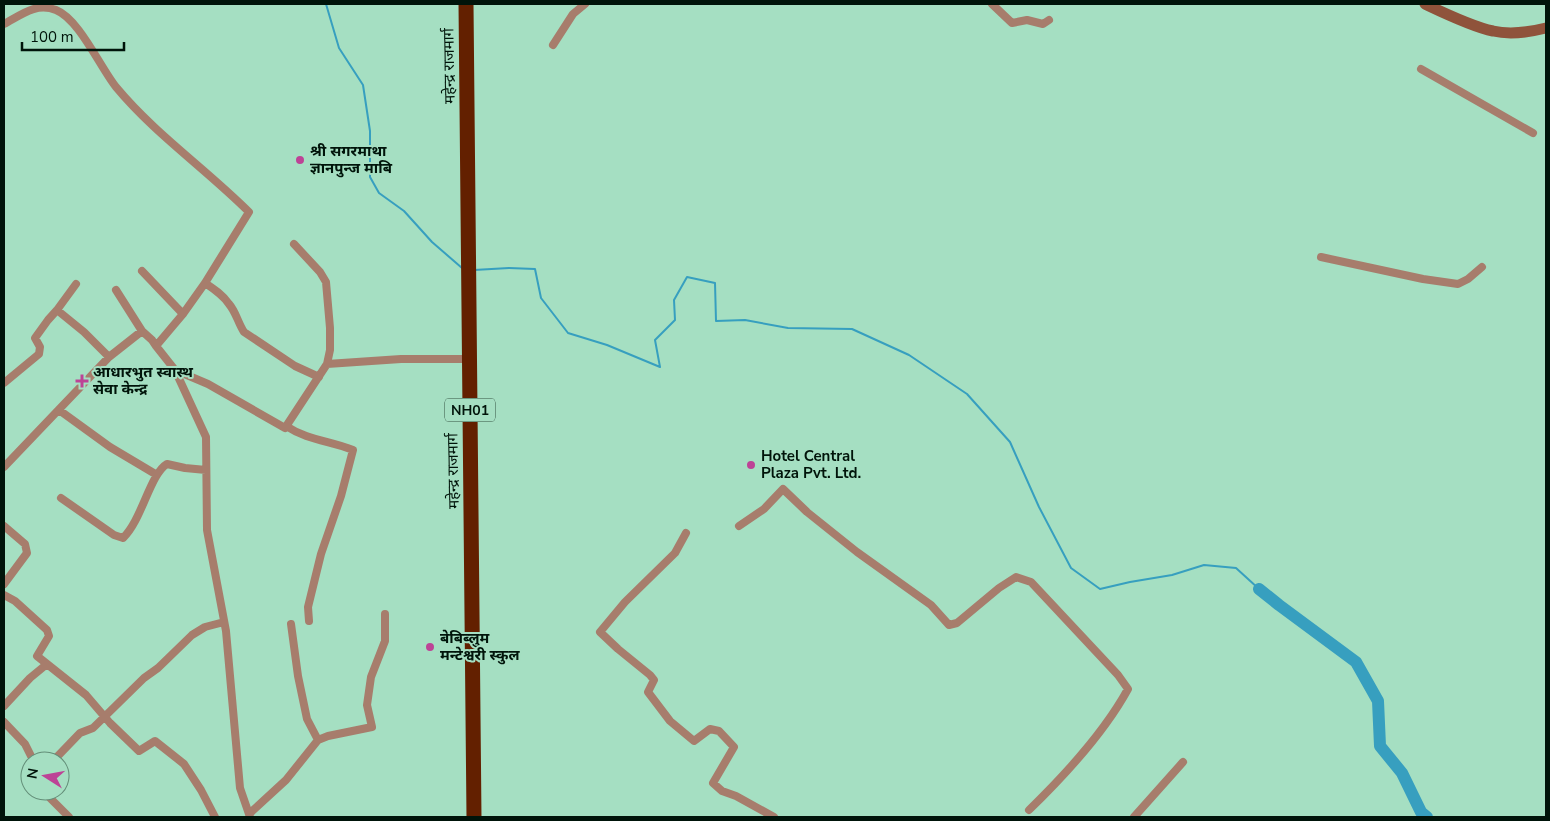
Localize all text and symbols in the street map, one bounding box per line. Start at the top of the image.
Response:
scale bar [22,20,125,52]
text: 100 m [30,27,74,47]
street label: महेन्द्र राजमार्ग [438,27,460,104]
place label: श्री सगरमाथा ज्ञानपुन्ज माबि [310,141,393,178]
marker: श्री सगरमाथा ज्ञानपुन्ज माबि [294,154,306,166]
place label: आधारभुत स्वास्थ सेवा केन्द्र [93,362,193,399]
marker: आधारभुत स्वास्थ सेवा केन्द्र [75,374,89,388]
road number: NH01 [445,398,495,422]
street label: महेन्द्र राजमार्ग [442,432,464,509]
place label: Hotel Central Plaza Pvt. Ltd. [761,446,861,483]
marker: Hotel Central Plaza Pvt. Ltd. [745,459,757,471]
place label: बेबिब्लुम मन्टेश्वरी स्कुल [440,628,520,665]
marker: बेबिब्लुम मन्टेश्वरी स्कुल [424,641,436,653]
north arrow [20,751,70,801]
text: N [22,767,43,781]

